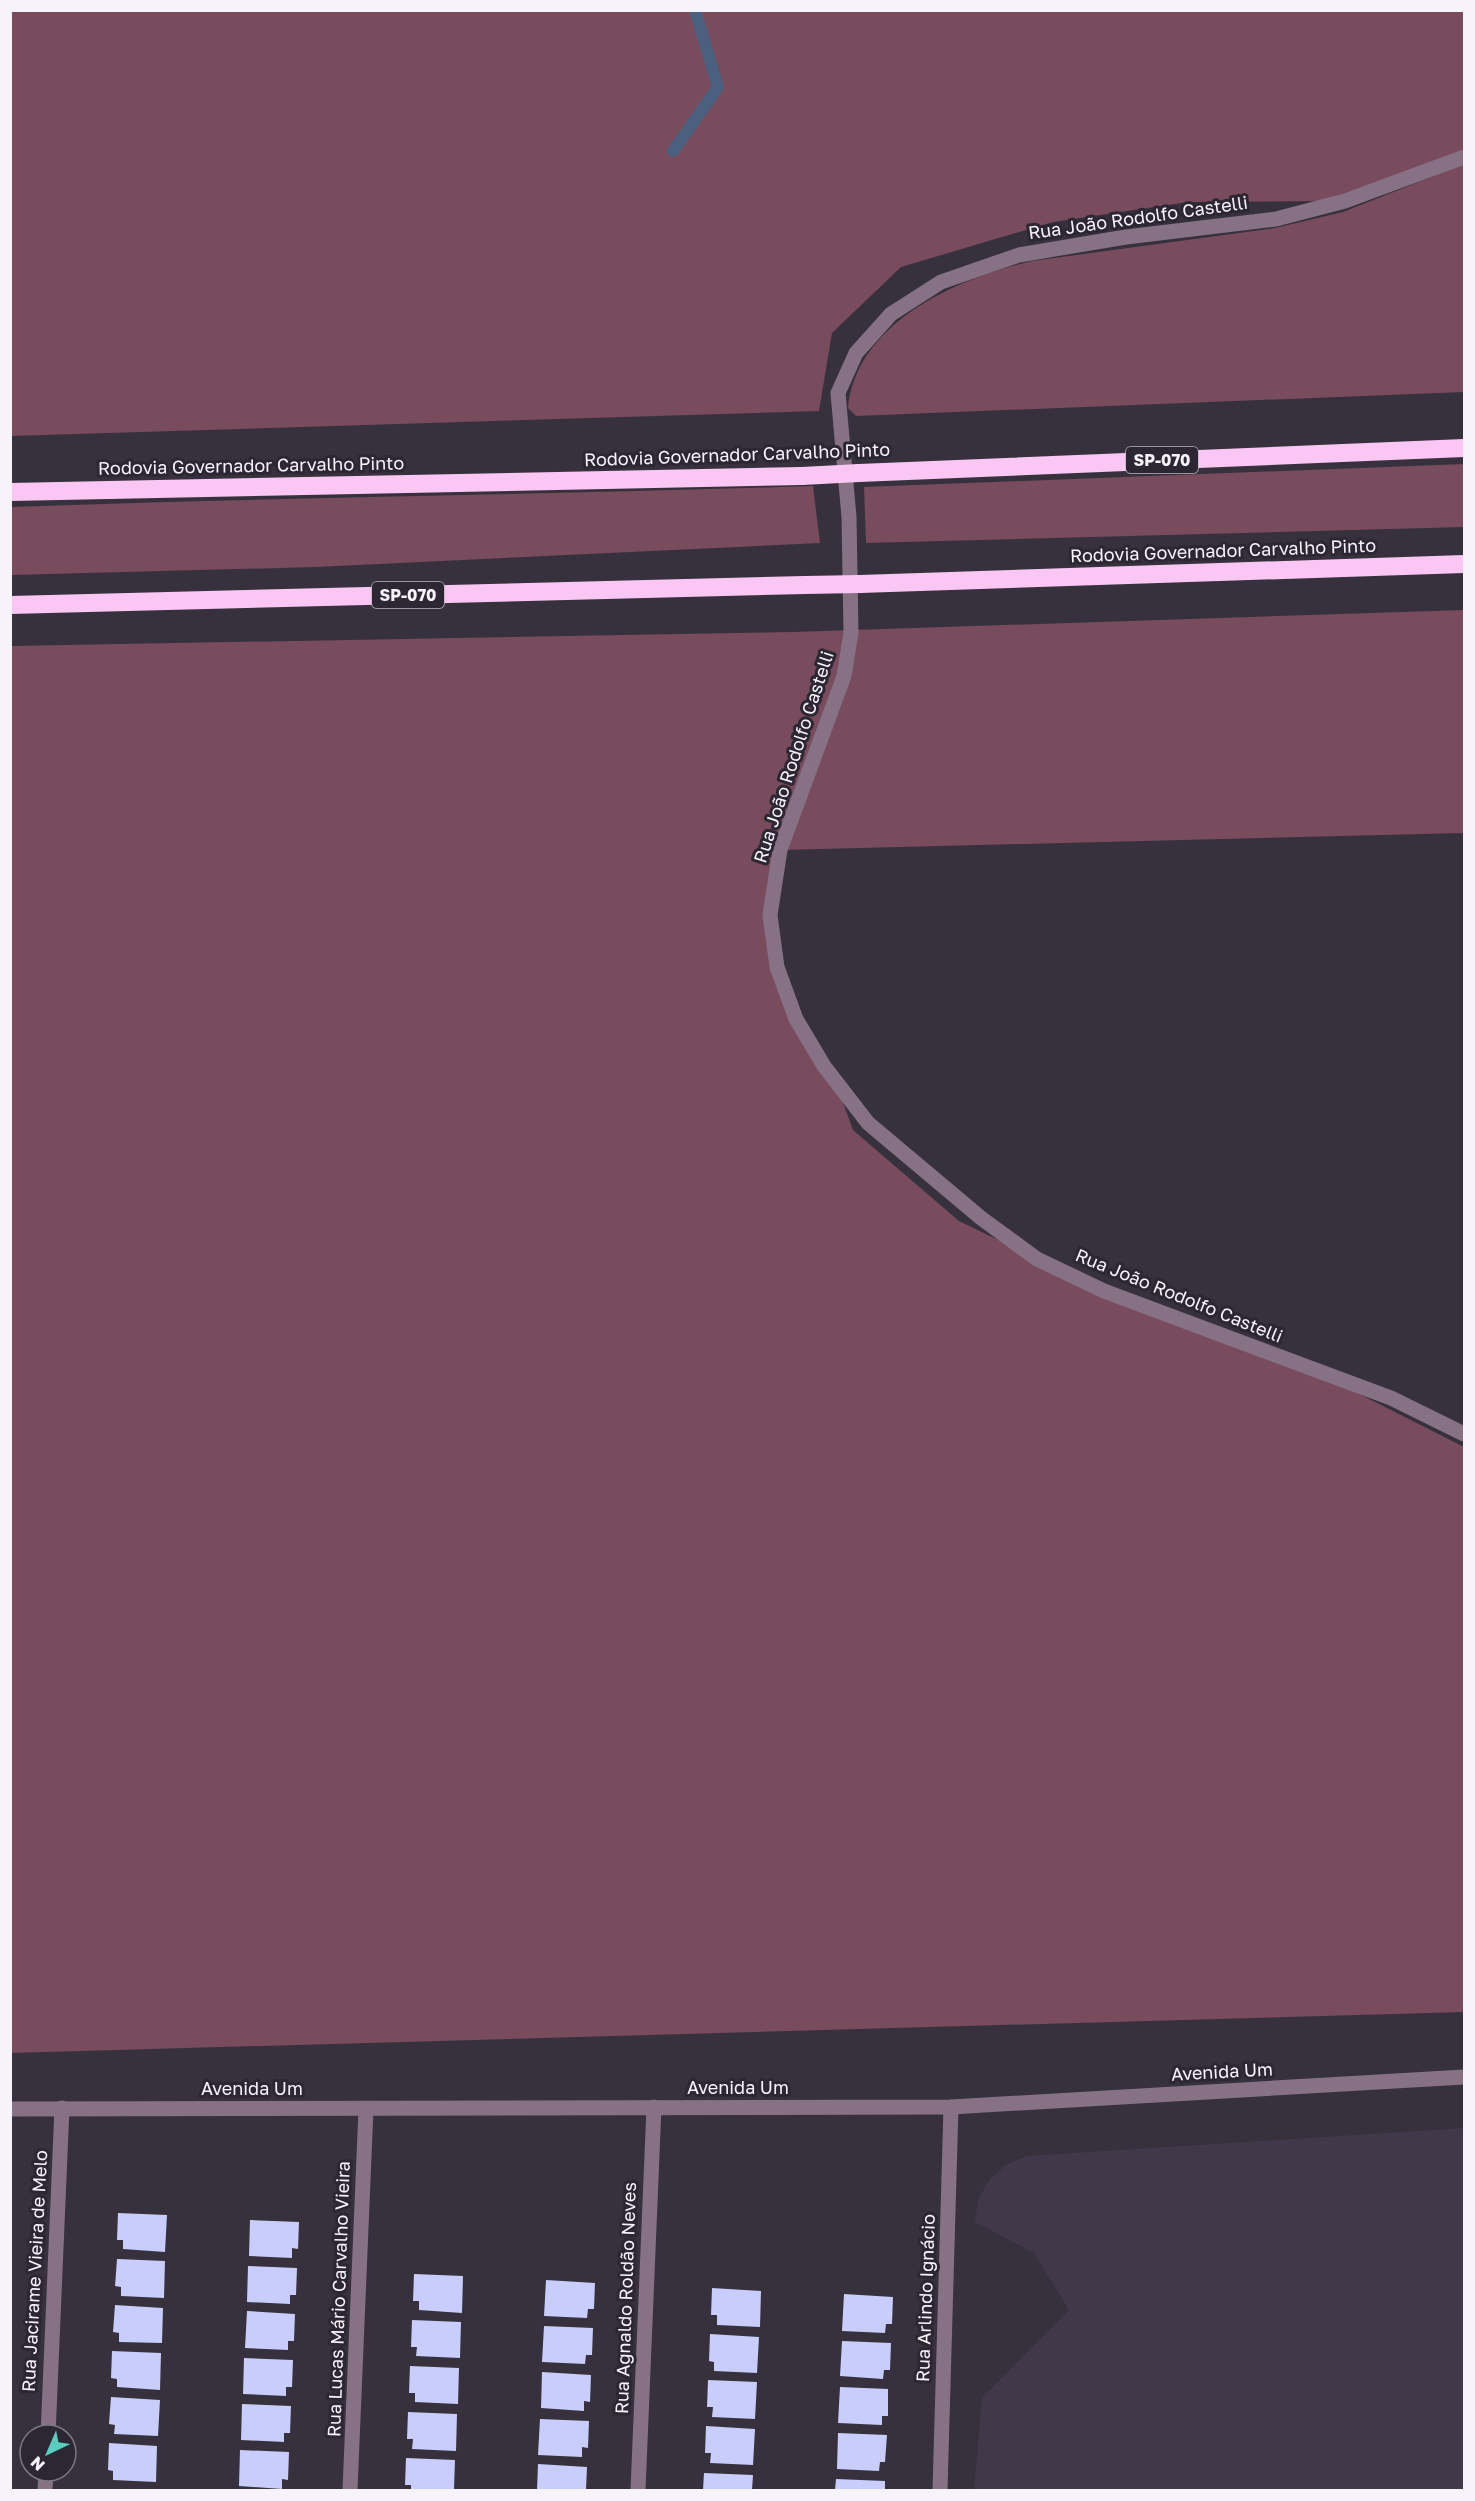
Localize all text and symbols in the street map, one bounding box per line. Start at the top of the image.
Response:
street label: Rua João Rodolfo Castelli [1027,191,1249,243]
street label: Rodovia Governador Carvalho Pinto [584,438,890,470]
road number: SP-070 [1126,447,1198,473]
street label: Rodovia Governador Carvalho Pinto [98,451,404,479]
street label: Rodovia Governador Carvalho Pinto [1070,534,1376,566]
road number: SP-070 [372,582,444,608]
street label: Rua João Rodolfo Castelli [748,648,838,865]
street label: Rua João Rodolfo Castelli [1073,1243,1286,1347]
street label: Avenida Um [1171,2057,1273,2085]
street label: Avenida Um [687,2076,789,2098]
street label: Avenida Um [201,2077,303,2099]
street label: Rua Jacirame Vieira de Melo [17,2149,51,2392]
street label: Rua Lucas Mário Carvalho Vieira [322,2161,354,2437]
street label: Rua Agnaldo Roldão Neves [610,2182,640,2414]
street label: Rua Arlindo Ignácio [911,2214,939,2382]
north arrow [18,2423,78,2483]
text: N [26,2452,49,2475]

